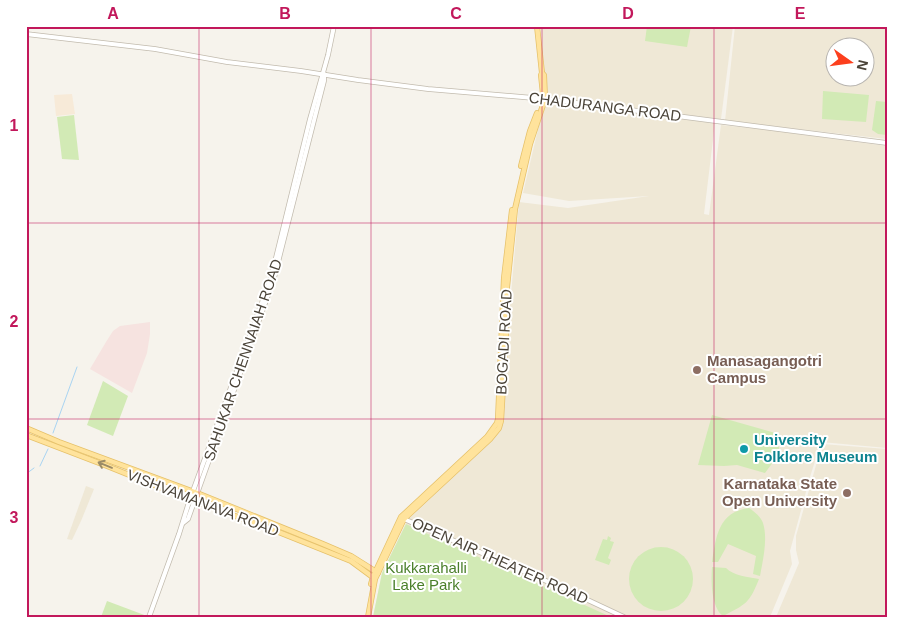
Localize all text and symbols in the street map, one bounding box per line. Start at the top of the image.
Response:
text: A [107,5,119,22]
text: B [279,5,291,22]
text: C [450,5,462,22]
text: D [622,5,634,22]
text: E [795,5,806,22]
north arrow [826,38,876,88]
text: N [854,58,872,72]
street label: CHADURANGA ROAD [528,89,682,124]
text: 1 [10,117,19,134]
street label: SAHUKAR CHENNAIAH ROAD [200,256,285,463]
street label: BOGADI ROAD [492,289,515,395]
text: 2 [10,313,19,330]
place label: Manasagangotri Campus [707,352,822,386]
marker: Manasagangotri Campus [691,364,703,376]
place label: University Folklore Museum [754,431,877,465]
marker: University Folklore Museum [738,443,750,455]
one-way arrow [98,460,113,469]
street label: VISHVAMANAVA ROAD [125,466,282,540]
place label: Karnataka State Open University [722,475,838,509]
marker: Karnataka State Open University [841,487,853,499]
text: 3 [10,509,19,526]
street label: OPEN AIR THEATER ROAD [409,514,591,607]
park label: Kukkarahalli Lake Park [385,559,467,593]

